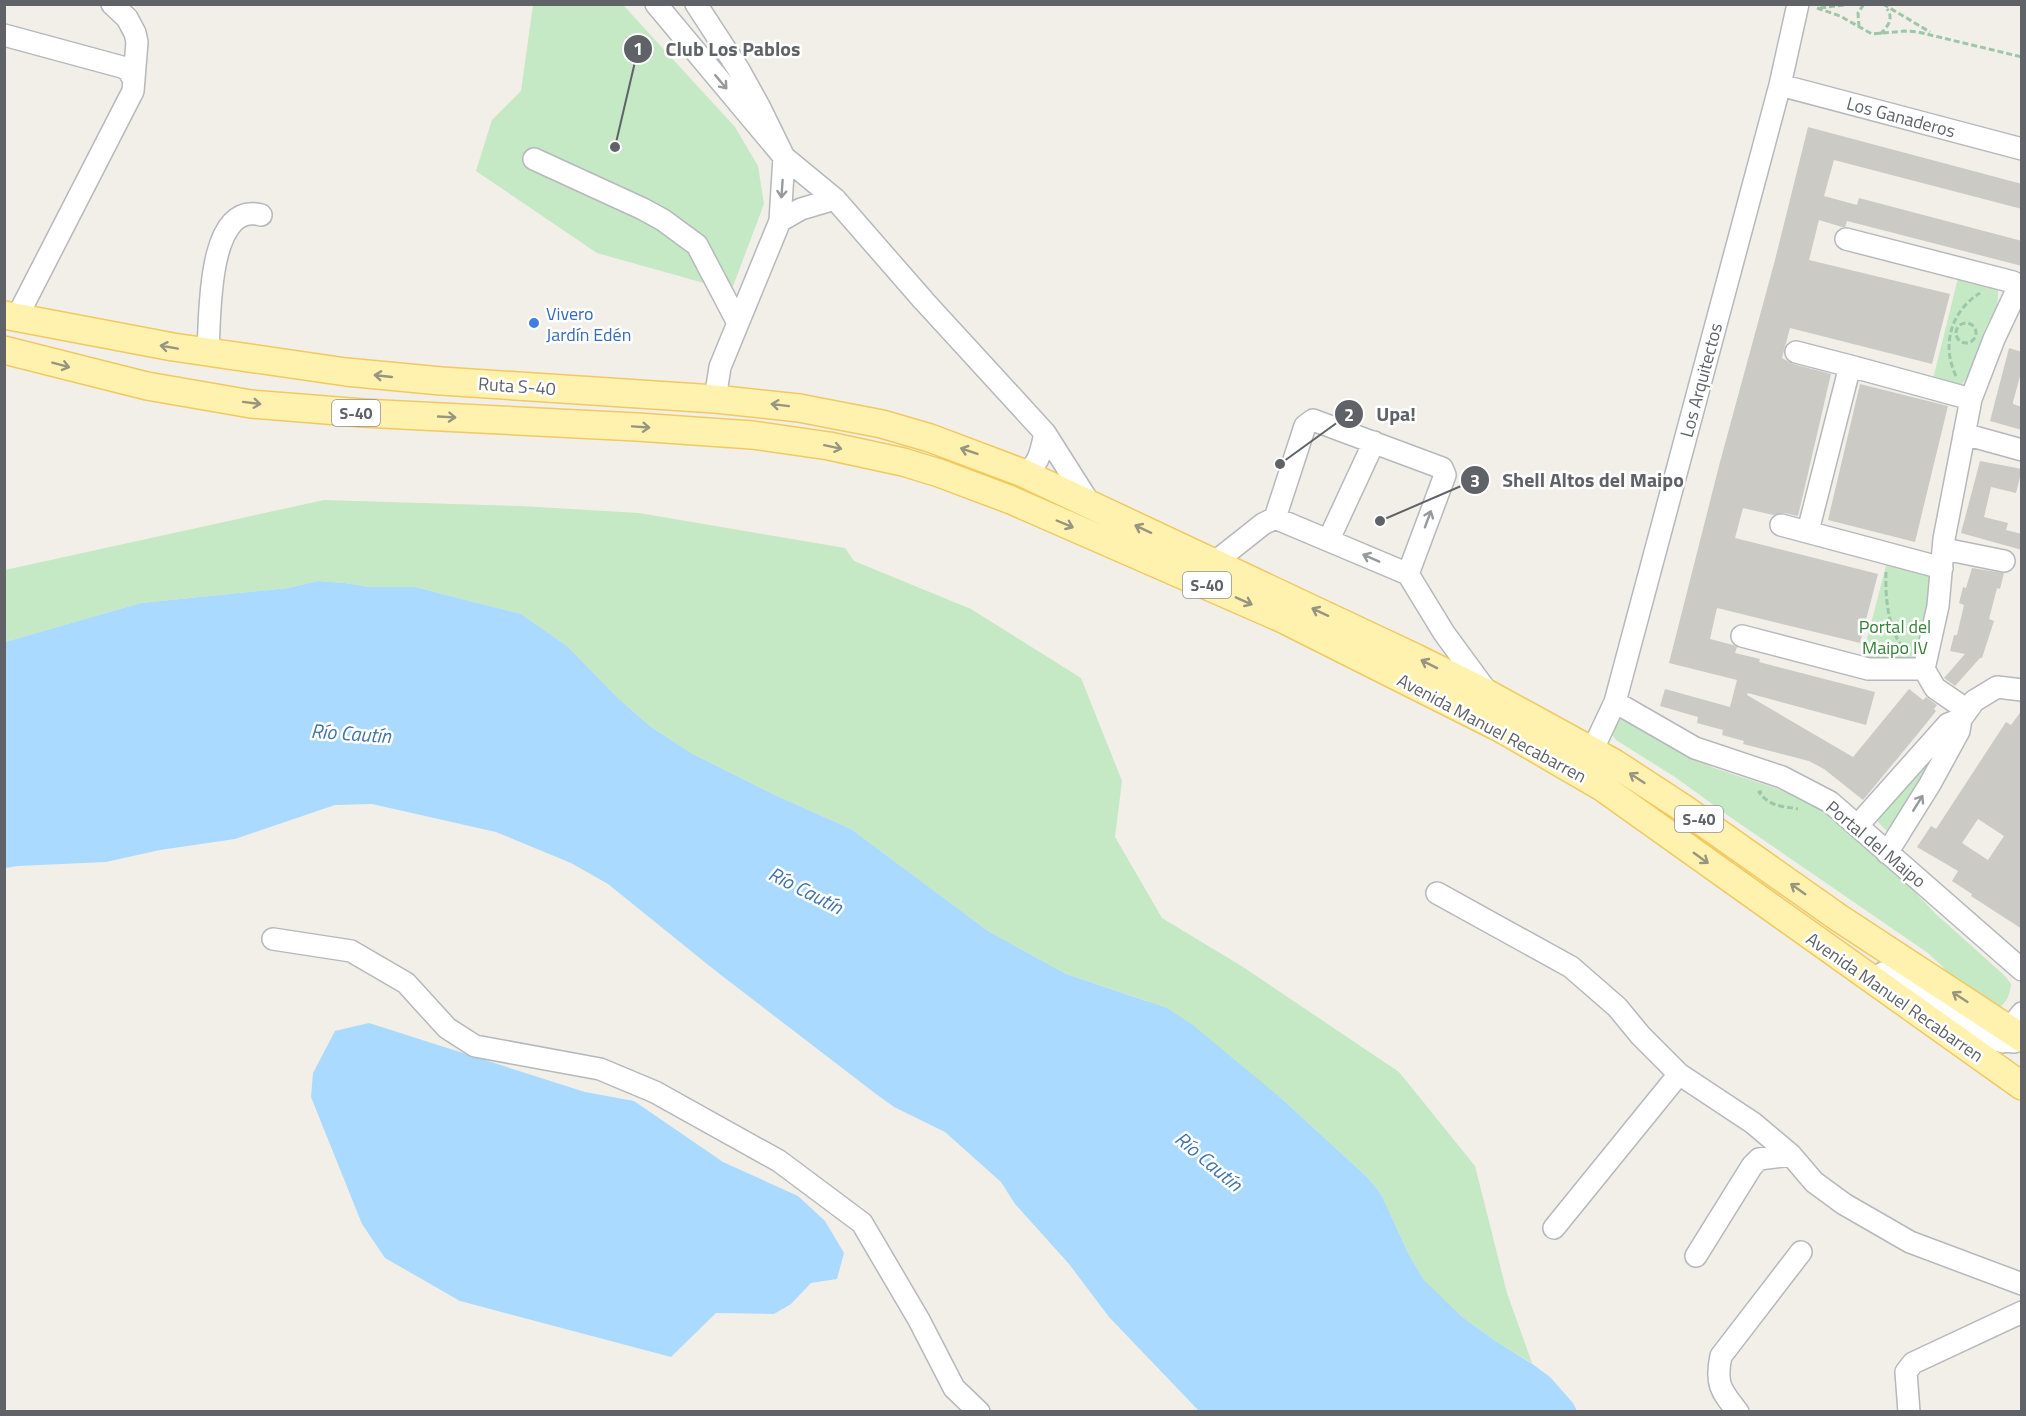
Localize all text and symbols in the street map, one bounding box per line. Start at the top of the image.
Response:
callout: Club Los Pablos [623,30,812,68]
text: Club Los Pablos [666,33,800,64]
text: 1 [633,35,643,62]
one-way arrow [714,74,727,90]
street label: Los Ganaderos [1844,90,1958,144]
one-way arrow [776,178,787,198]
place label: Vivero Jardín Edén [546,300,631,348]
marker: Vivero Jardín Edén [527,316,541,330]
street label: Los Arquitectos [1673,320,1729,440]
one-way arrow [160,341,180,352]
one-way arrow [51,360,70,372]
one-way arrow [374,370,394,381]
street label: Ruta S-40 [477,370,557,402]
callout: Upa! [1334,395,1428,433]
one-way arrow [242,398,262,409]
text: Upa! [1376,398,1416,429]
road number: S-40 [332,400,380,426]
one-way arrow [770,400,790,411]
text: 2 [1344,401,1354,428]
one-way arrow [436,412,456,423]
one-way arrow [631,422,651,433]
one-way arrow [823,442,843,453]
one-way arrow [960,445,979,456]
callout: Shell Altos del Maipo [1460,461,1696,499]
text: Shell Altos del Maipo [1502,464,1684,495]
text: 3 [1470,467,1480,494]
one-way arrow [1424,510,1435,529]
one-way arrow [1056,519,1074,530]
one-way arrow [1135,522,1153,534]
one-way arrow [1363,552,1381,563]
road number: S-40 [1183,572,1231,598]
one-way arrow [1234,596,1252,608]
one-way arrow [1311,605,1329,617]
park label: Portal del Maipo IV [1859,613,1931,661]
one-way arrow [1421,658,1439,669]
street label: Avenida Manuel Recabarren [1392,667,1592,789]
water label: Río Cautín [310,715,393,751]
one-way arrow [1629,772,1646,784]
street label: Portal del Maipo [1820,794,1932,894]
one-way arrow [1913,795,1925,812]
road number: S-40 [1675,806,1723,832]
one-way arrow [1692,852,1708,864]
water label: Río Cautín [763,858,850,922]
one-way arrow [1790,883,1806,895]
street label: Avenida Manuel Recabarren [1801,925,1989,1069]
one-way arrow [1952,991,1968,1003]
water label: Río Cautín [1168,1123,1250,1199]

